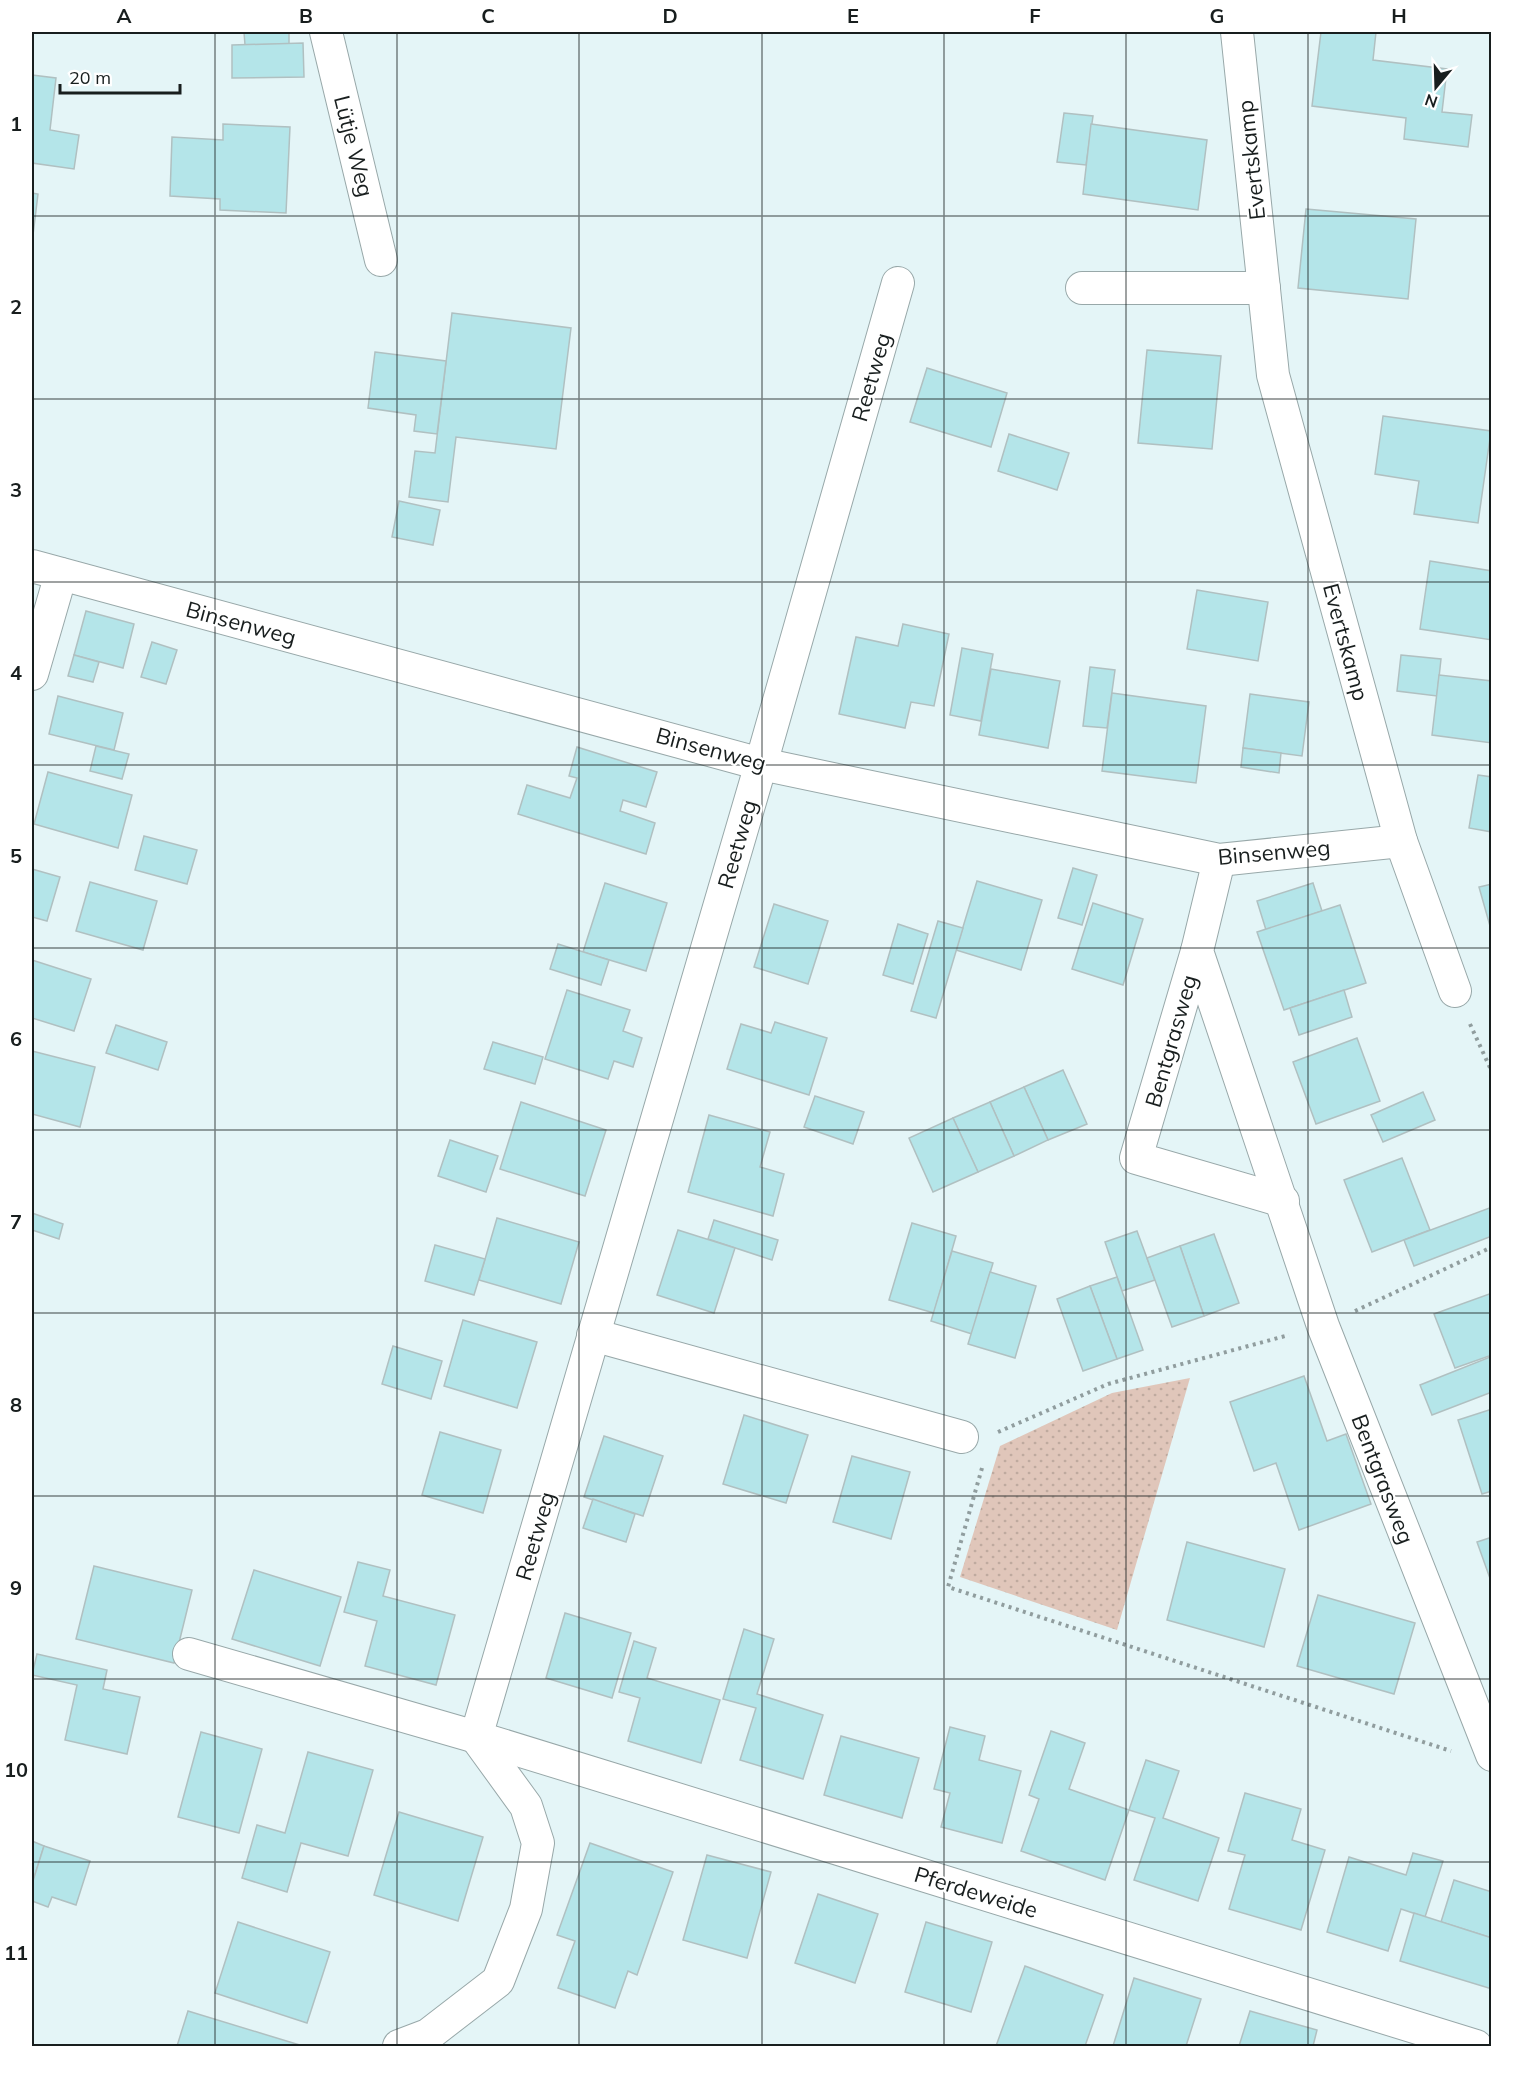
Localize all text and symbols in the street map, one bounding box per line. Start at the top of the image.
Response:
text: A [117,3,132,28]
text: B [299,3,313,28]
text: C [481,3,495,28]
text: D [662,3,678,28]
text: E [847,3,859,28]
text: F [1029,3,1041,28]
text: G [1210,3,1224,28]
text: H [1391,3,1407,28]
scale bar [60,57,180,95]
north arrow [1406,57,1466,117]
text: 20 m [69,66,111,89]
text: N [1422,90,1440,113]
street label: Lütje Weg [328,92,380,200]
street label: Evertskamp [1231,99,1271,221]
text: 1 [10,111,22,136]
text: 2 [10,294,22,319]
street label: Reetweg [845,329,897,425]
text: 3 [10,477,22,502]
street label: Evertskamp [1317,580,1375,704]
street label: Binsenweg [183,595,299,651]
text: 4 [10,660,22,685]
street label: Binsenweg [653,721,769,777]
street label: Reetweg [711,796,763,892]
street label: Binsenweg [1217,833,1331,871]
text: 5 [10,843,22,868]
street label: Bentgrasweg [1139,971,1203,1111]
text: 6 [10,1026,22,1051]
text: 7 [10,1209,22,1234]
text: 8 [10,1392,22,1417]
street label: Bentgrasweg [1345,1410,1421,1548]
street label: Reetweg [509,1488,561,1584]
text: 9 [10,1575,22,1600]
text: 10 [4,1757,28,1782]
street label: Pferdeweide [911,1860,1041,1924]
text: 11 [4,1940,28,1965]

